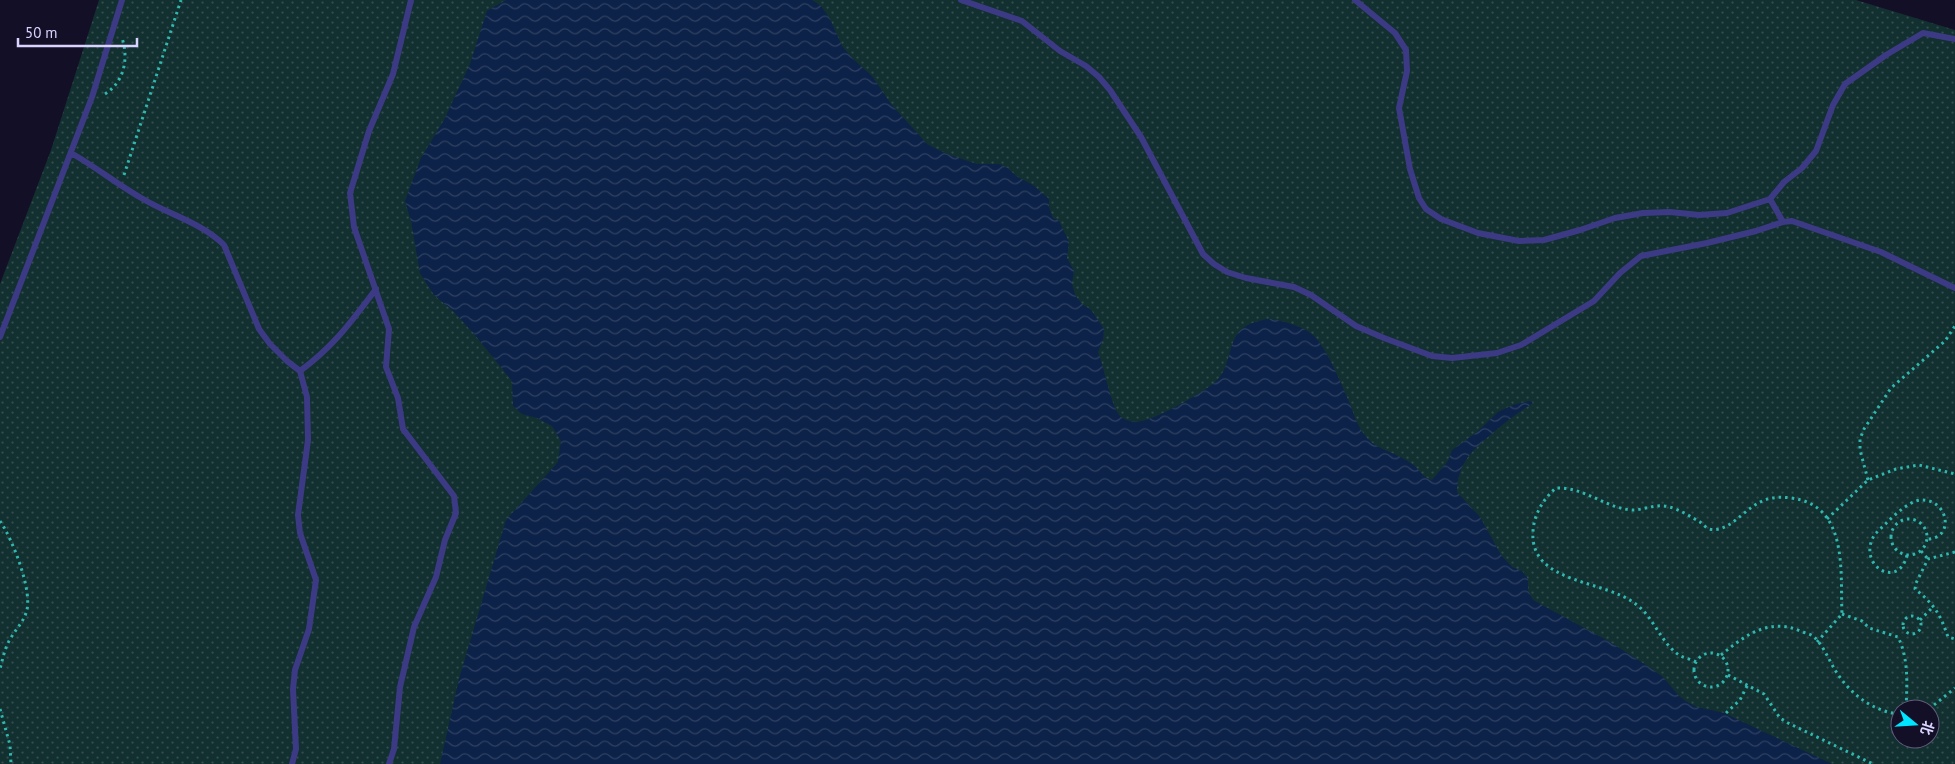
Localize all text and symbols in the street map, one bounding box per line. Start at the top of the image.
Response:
scale bar [18,15,136,47]
text: 50 m [25,23,58,42]
north arrow [1890,699,1940,749]
text: 北 [1917,719,1938,737]

